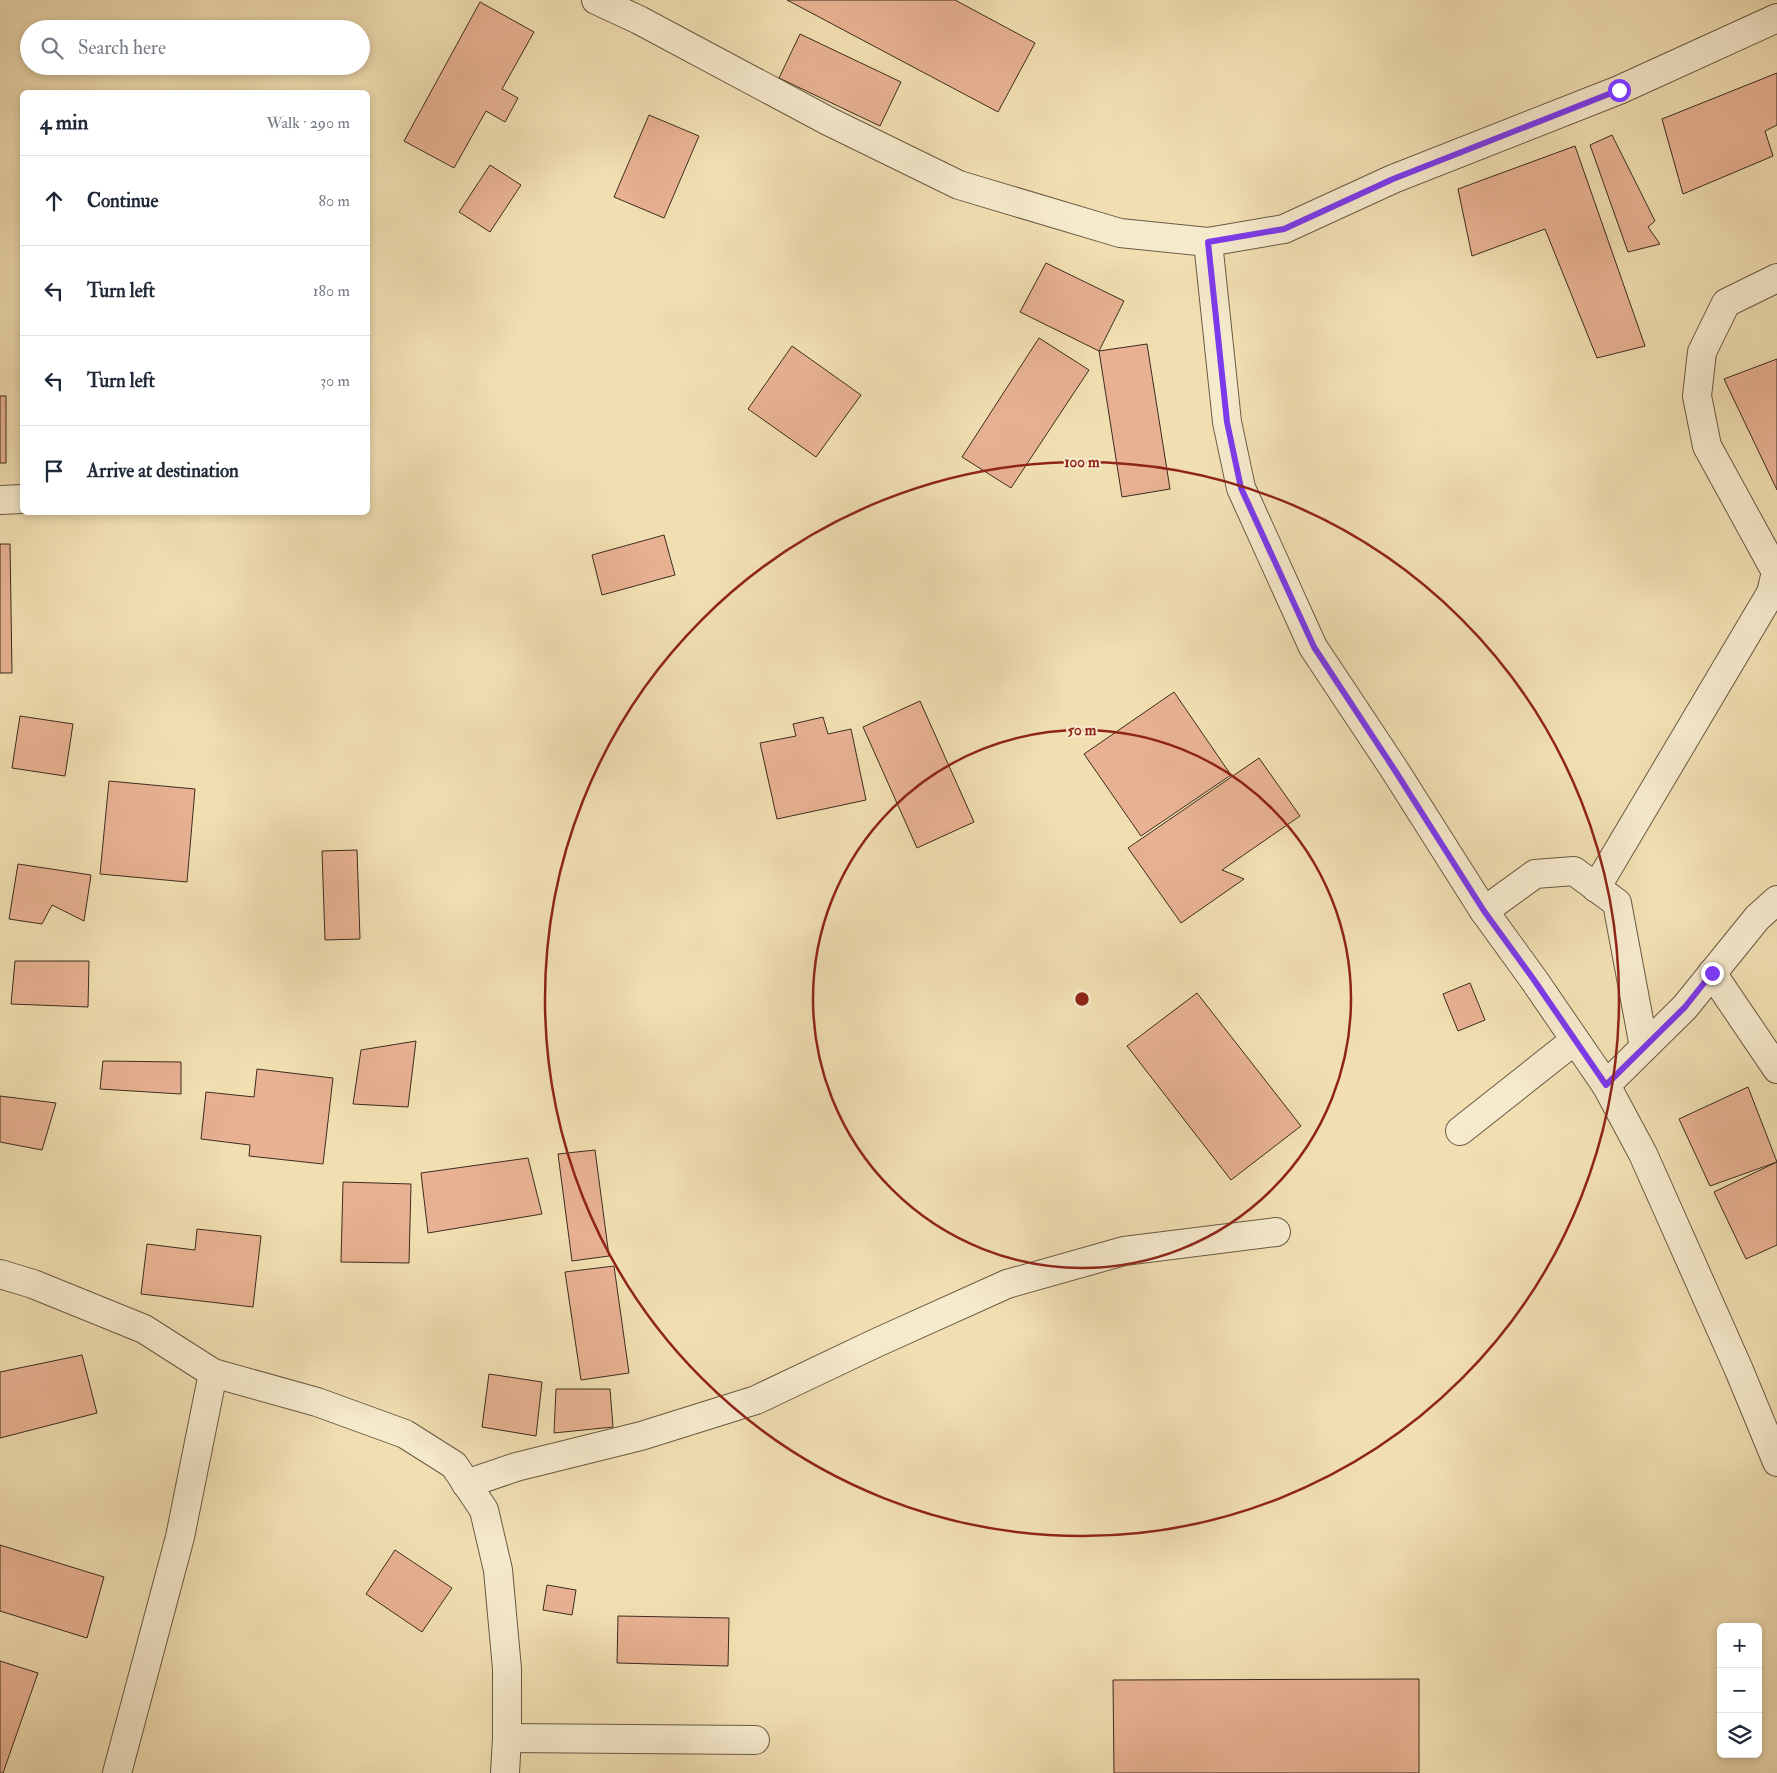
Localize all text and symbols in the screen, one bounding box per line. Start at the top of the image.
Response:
search box [20,20,370,75]
icon: search [38,34,66,62]
text: Search here [78,36,166,60]
route start [1608,79,1631,102]
text: 4 min [40,109,88,136]
text: Walk · 290 m [267,113,350,133]
icon: ahead [40,187,68,215]
text: Continue [87,189,158,213]
text: 80 m [319,191,350,211]
icon: left [40,277,68,305]
text: Turn left [87,279,155,303]
text: 180 m [313,281,350,301]
icon: left [40,367,68,395]
text: Turn left [87,369,155,393]
text: 30 m [320,371,350,391]
text: 100 m [1064,453,1100,472]
icon: arrive [40,457,68,485]
text: Arrive at destination [87,459,239,483]
text: 50 m [1068,721,1097,740]
route end [1701,962,1724,985]
centre of rings [1073,990,1091,1008]
map controls [1717,1623,1762,1758]
button: + [1717,1623,1762,1668]
button: − [1717,1668,1762,1713]
button: layers [1717,1713,1762,1758]

